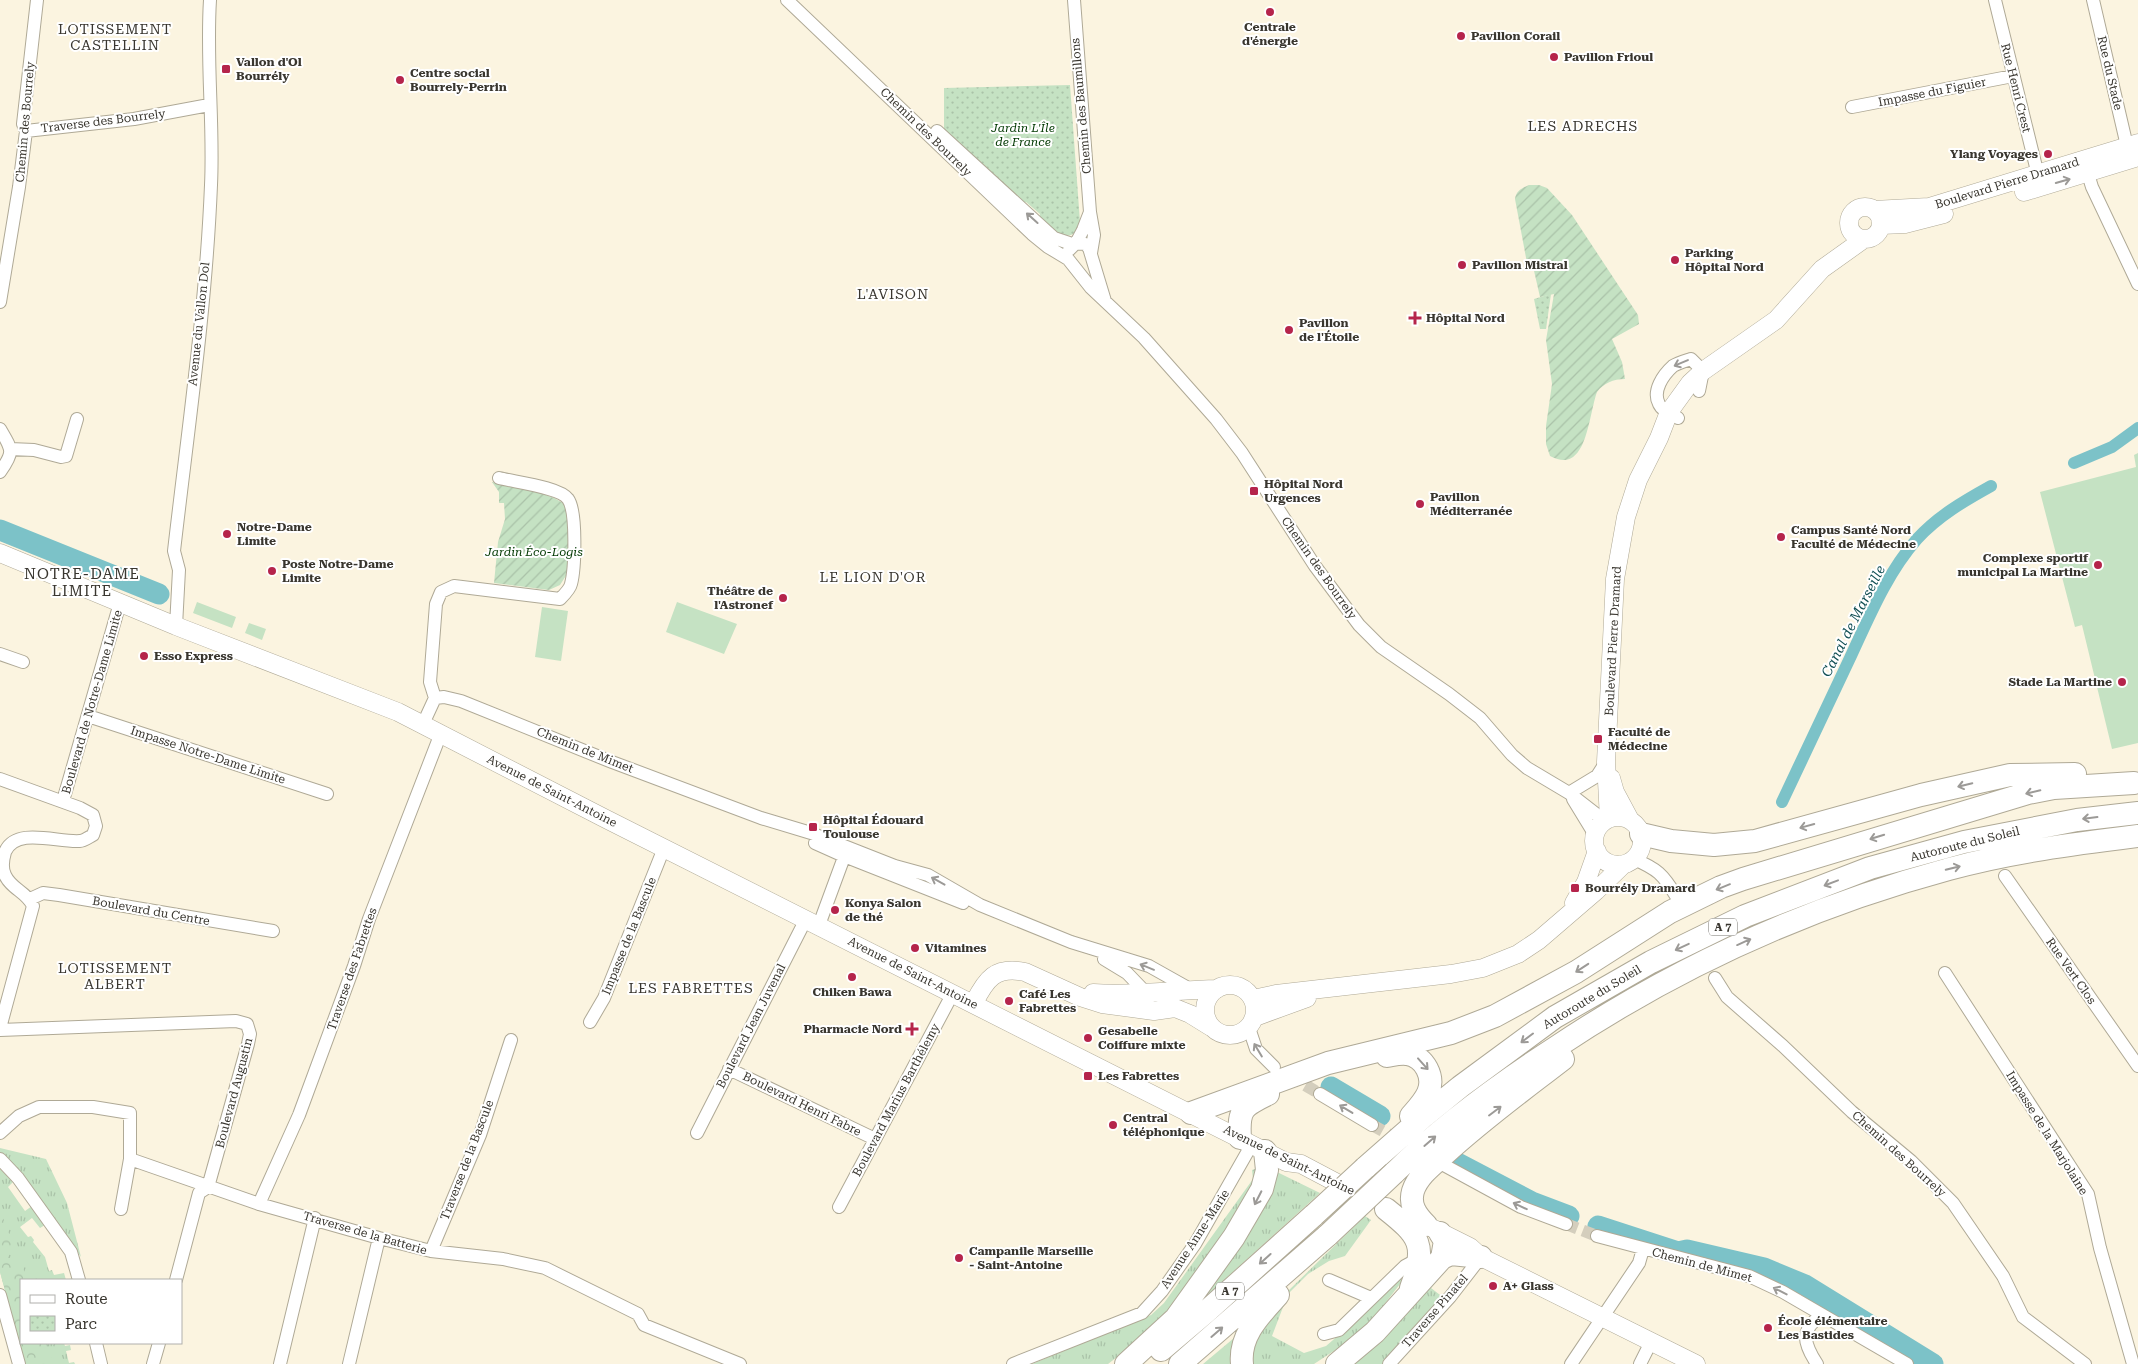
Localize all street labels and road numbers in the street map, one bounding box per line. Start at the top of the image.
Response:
street label: Rue du Stade [2095,34,2125,112]
street label: Chemin des Baumillons [1068,37,1094,175]
street label: Rue Henri Crest [1998,42,2034,135]
street label: Chemin des Bourrely [13,60,37,183]
street label: Impasse du Figuier [1877,75,1987,109]
street label: Chemin des Bourrely [877,85,975,180]
street label: Traverse des Bourrely [40,106,167,136]
street label: Boulevard Pierre Dramard [1933,154,2081,212]
street label: Avenue du Vallon Dol [186,261,212,387]
street label: Chemin des Bourrely [1278,514,1360,623]
street label: Boulevard Pierre Dramard [1602,565,1624,716]
street label: Boulevard de Notre-Dame Limite [59,608,125,796]
street label: Impasse Notre-Dame Limite [129,723,288,787]
street label: Chemin de Mimet [535,724,636,776]
street label: Avenue de Saint-Antoine [485,752,620,830]
street label: Autoroute du Soleil [1909,824,2021,864]
street label: Impasse de la Bascule [599,875,659,997]
street label: Boulevard du Centre [91,894,211,928]
street label: Traverse des Fabrettes [324,905,380,1032]
road number: A 7 [1709,919,1737,936]
street label: Avenue de Saint-Antoine [846,934,981,1012]
street label: Rue Vert Clos [2043,935,2099,1007]
street label: Boulevard Jean Juvenal [714,961,789,1090]
street label: Autoroute du Soleil [1540,962,1644,1032]
street label: Boulevard Marius Barthélemy [850,1020,943,1179]
street label: Boulevard Augustin [213,1036,256,1150]
street label: Boulevard Henri Fabre [740,1069,864,1139]
street label: Impasse de la Marjolaine [2003,1069,2091,1198]
street label: Traverse de la Bascule [438,1098,497,1222]
street label: Chemin des Bourrely [1849,1108,1949,1200]
street label: Avenue de Saint-Antoine [1221,1122,1357,1198]
street label: Avenue Anne-Marie [1158,1187,1232,1291]
street label: Traverse de la Batterie [301,1209,429,1258]
street label: Chemin de Mimet [1650,1245,1754,1285]
street label: Traverse Pinatel [1399,1271,1471,1351]
road number: A 7 [1216,1282,1244,1300]

